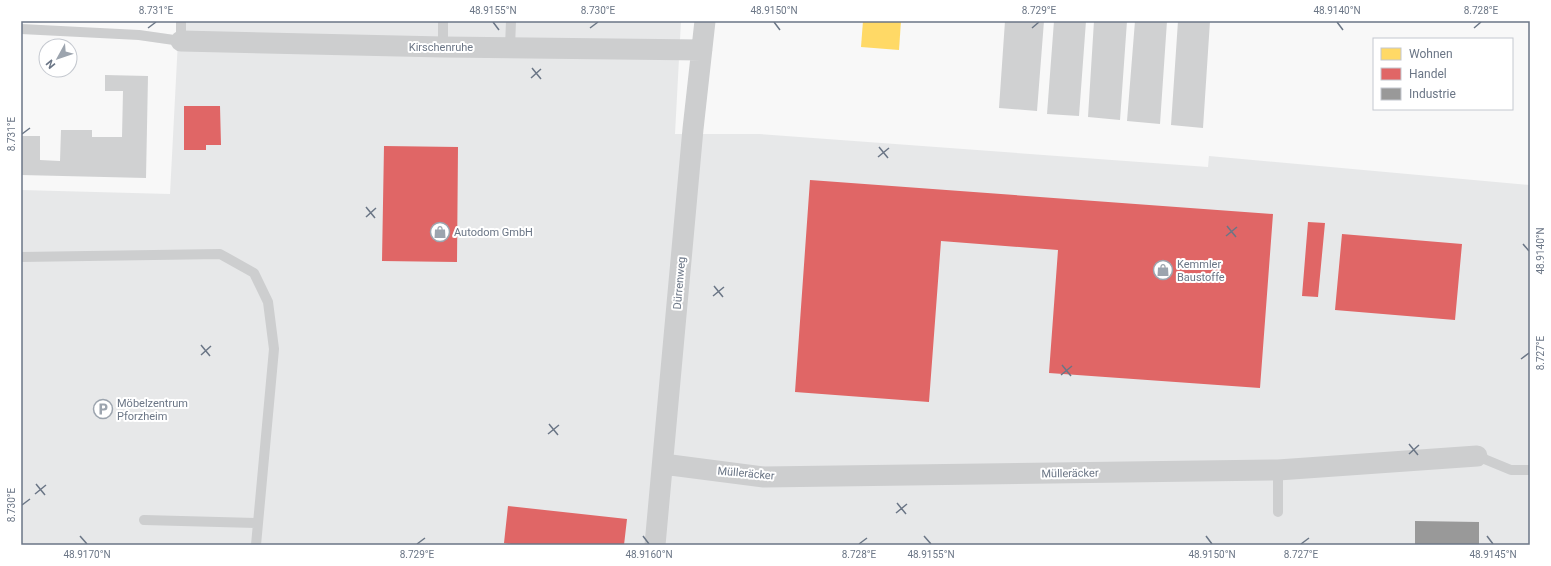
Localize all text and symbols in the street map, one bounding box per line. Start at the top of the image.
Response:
text: 8.731°E [139,5,174,16]
text: 48.9155°N [469,5,517,16]
text: 8.730°E [581,5,616,16]
text: 48.9150°N [750,5,798,16]
text: 8.729°E [1022,5,1057,16]
text: 48.9140°N [1313,5,1361,16]
text: 8.728°E [1464,5,1499,16]
north arrow [38,38,78,78]
legend [1373,38,1513,110]
street label: Kirschenruhe [409,41,473,54]
text: Wohnen [1409,47,1453,61]
text: N [43,57,58,71]
text: Handel [1409,67,1447,81]
text: Industrie [1409,87,1456,101]
text: 8.731°E [6,116,17,151]
shop icon: Autodom GmbH [429,221,451,243]
place label: Autodom GmbH [454,226,533,239]
text: 48.9140°N [1535,227,1546,275]
street label: Dürrenweg [671,256,688,310]
place label: Kemmler Baustoffe [1177,258,1225,284]
shop icon: Kemmler Baustoffe [1152,259,1174,281]
text: 8.727°E [1535,335,1546,370]
place label: Möbelzentrum Pforzheim [117,397,188,423]
parking icon: Möbelzentrum Pforzheim [92,398,114,420]
street label: Mülleräcker [717,465,775,482]
street label: Mülleräcker [1041,466,1099,480]
text: 8.730°E [6,487,17,522]
text: 48.9170°N [63,549,111,560]
text: 8.729°E [400,549,435,560]
text: 48.9160°N [625,549,673,560]
text: 8.728°E [842,549,877,560]
text: 48.9155°N [907,549,955,560]
text: 48.9150°N [1188,549,1236,560]
text: 8.727°E [1284,549,1319,560]
text: 48.9145°N [1469,549,1517,560]

